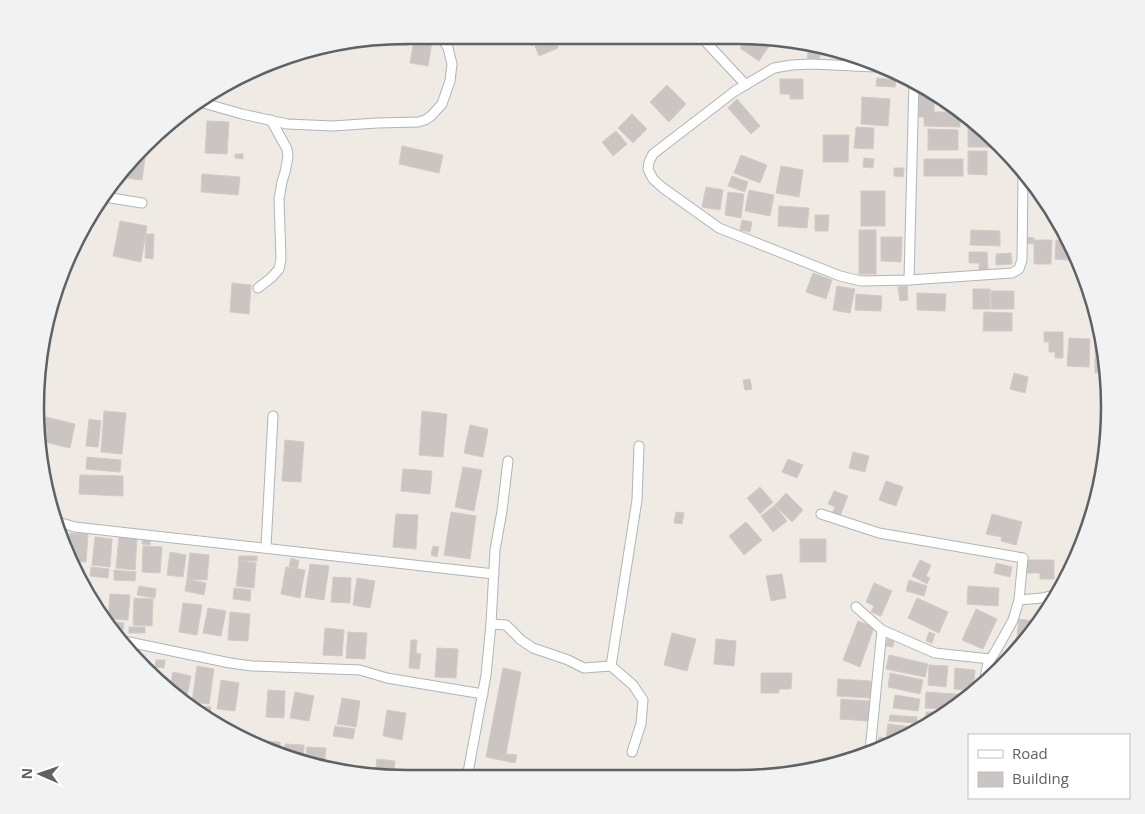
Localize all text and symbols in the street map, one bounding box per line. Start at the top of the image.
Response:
legend [968,734,1130,799]
text: Road [1012,743,1048,763]
north arrow [15,749,65,799]
text: N [17,768,36,780]
text: Building [1012,768,1069,788]

